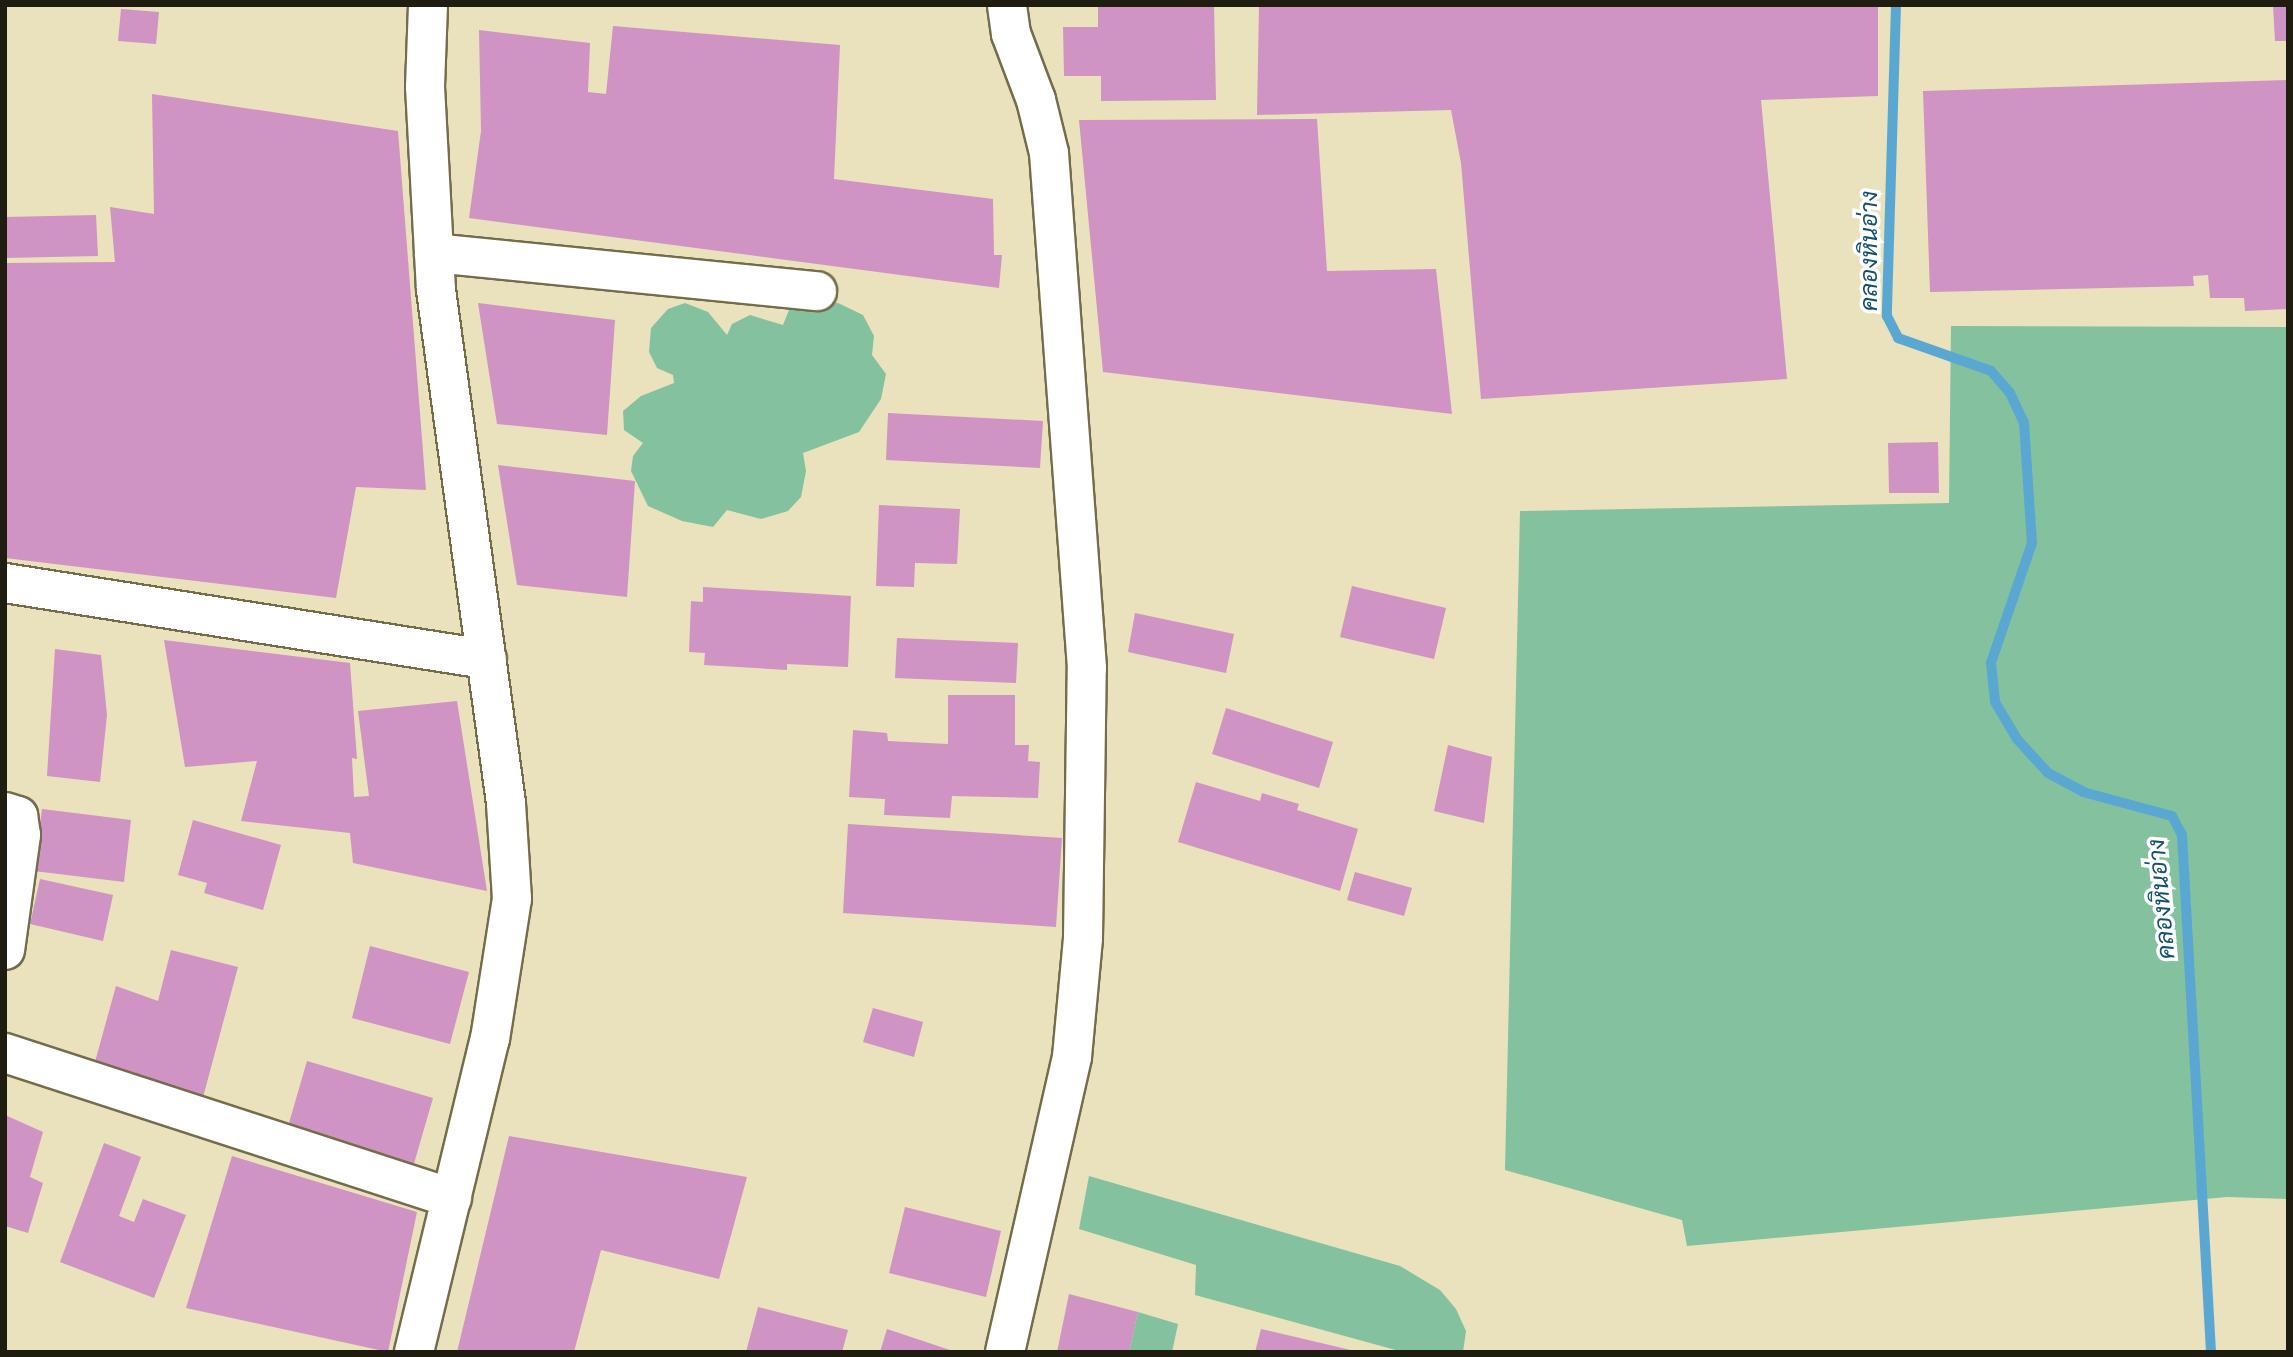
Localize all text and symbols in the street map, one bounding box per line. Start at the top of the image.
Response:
water label: คลองหินอ่าง [1856,191,1884,311]
water label: คลองหินอ่าง [2142,838,2182,960]

